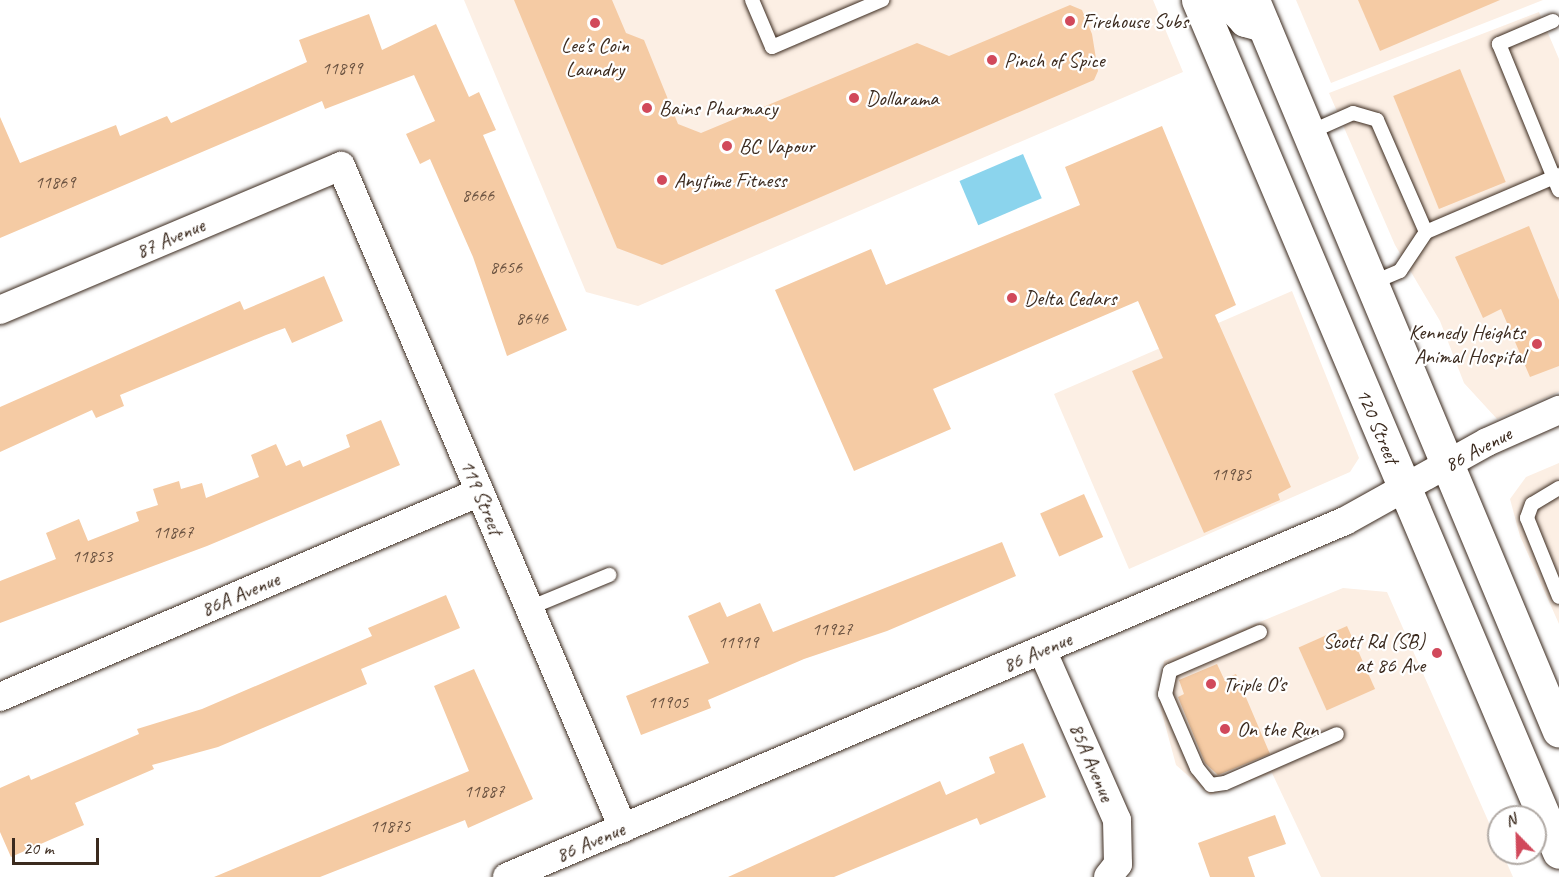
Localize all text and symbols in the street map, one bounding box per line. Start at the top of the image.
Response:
place label: Firehouse Subs [1082,8,1187,34]
marker: Firehouse Subs [1063,14,1077,28]
marker: Lee's Coin Laundry [588,16,602,30]
place label: Lee's Coin Laundry [561,32,629,82]
place label: Pinch of Spice [1004,47,1104,73]
marker: Pinch of Spice [985,53,999,67]
house number: 11899 [322,57,362,79]
place label: Dollarama [866,85,938,111]
marker: Dollarama [847,91,861,105]
place label: Bains Pharmacy [659,95,776,121]
marker: Bains Pharmacy [640,101,654,115]
place label: BC Vapour [739,133,814,159]
marker: BC Vapour [720,139,734,153]
place label: Anytime Fitness [674,167,787,193]
house number: 11869 [35,171,75,193]
marker: Anytime Fitness [655,173,669,187]
house number: 8666 [462,184,494,206]
street label: 87 Avenue [132,212,208,264]
house number: 8656 [490,256,522,278]
place label: Delta Cedars [1024,285,1116,311]
marker: Delta Cedars [1005,291,1019,305]
house number: 8646 [516,307,548,329]
place label: Kennedy Heights Animal Hospital [1409,319,1525,369]
marker: Kennedy Heights Animal Hospital [1530,337,1544,351]
street label: 120 Street [1351,385,1405,467]
street label: 86 Avenue [1440,421,1516,477]
street label: 119 Street [455,456,509,538]
house number: 11985 [1211,463,1251,485]
house number: 11867 [153,521,193,543]
house number: 11853 [72,545,112,567]
street label: 86A Avenue [197,566,283,622]
house number: 11927 [812,618,852,640]
street label: 86 Avenue [999,626,1075,678]
place label: Scott Rd (SB) at 86 Ave [1322,628,1425,678]
house number: 11919 [718,631,758,653]
marker: Scott Rd (SB) at 86 Ave [1430,646,1444,660]
place label: Triple O's [1223,671,1286,697]
marker: Triple O's [1204,677,1218,691]
house number: 11905 [648,691,688,713]
place label: On the Run [1237,716,1318,742]
street label: 85A Avenue [1064,719,1120,805]
marker: On the Run [1218,722,1232,736]
house number: 11887 [464,780,504,802]
north arrow [1487,805,1547,865]
text: N [1502,809,1519,831]
house number: 11875 [370,815,410,837]
street label: 86 Avenue [552,816,628,868]
scale bar [15,826,102,864]
text: 20 m [23,837,54,859]

